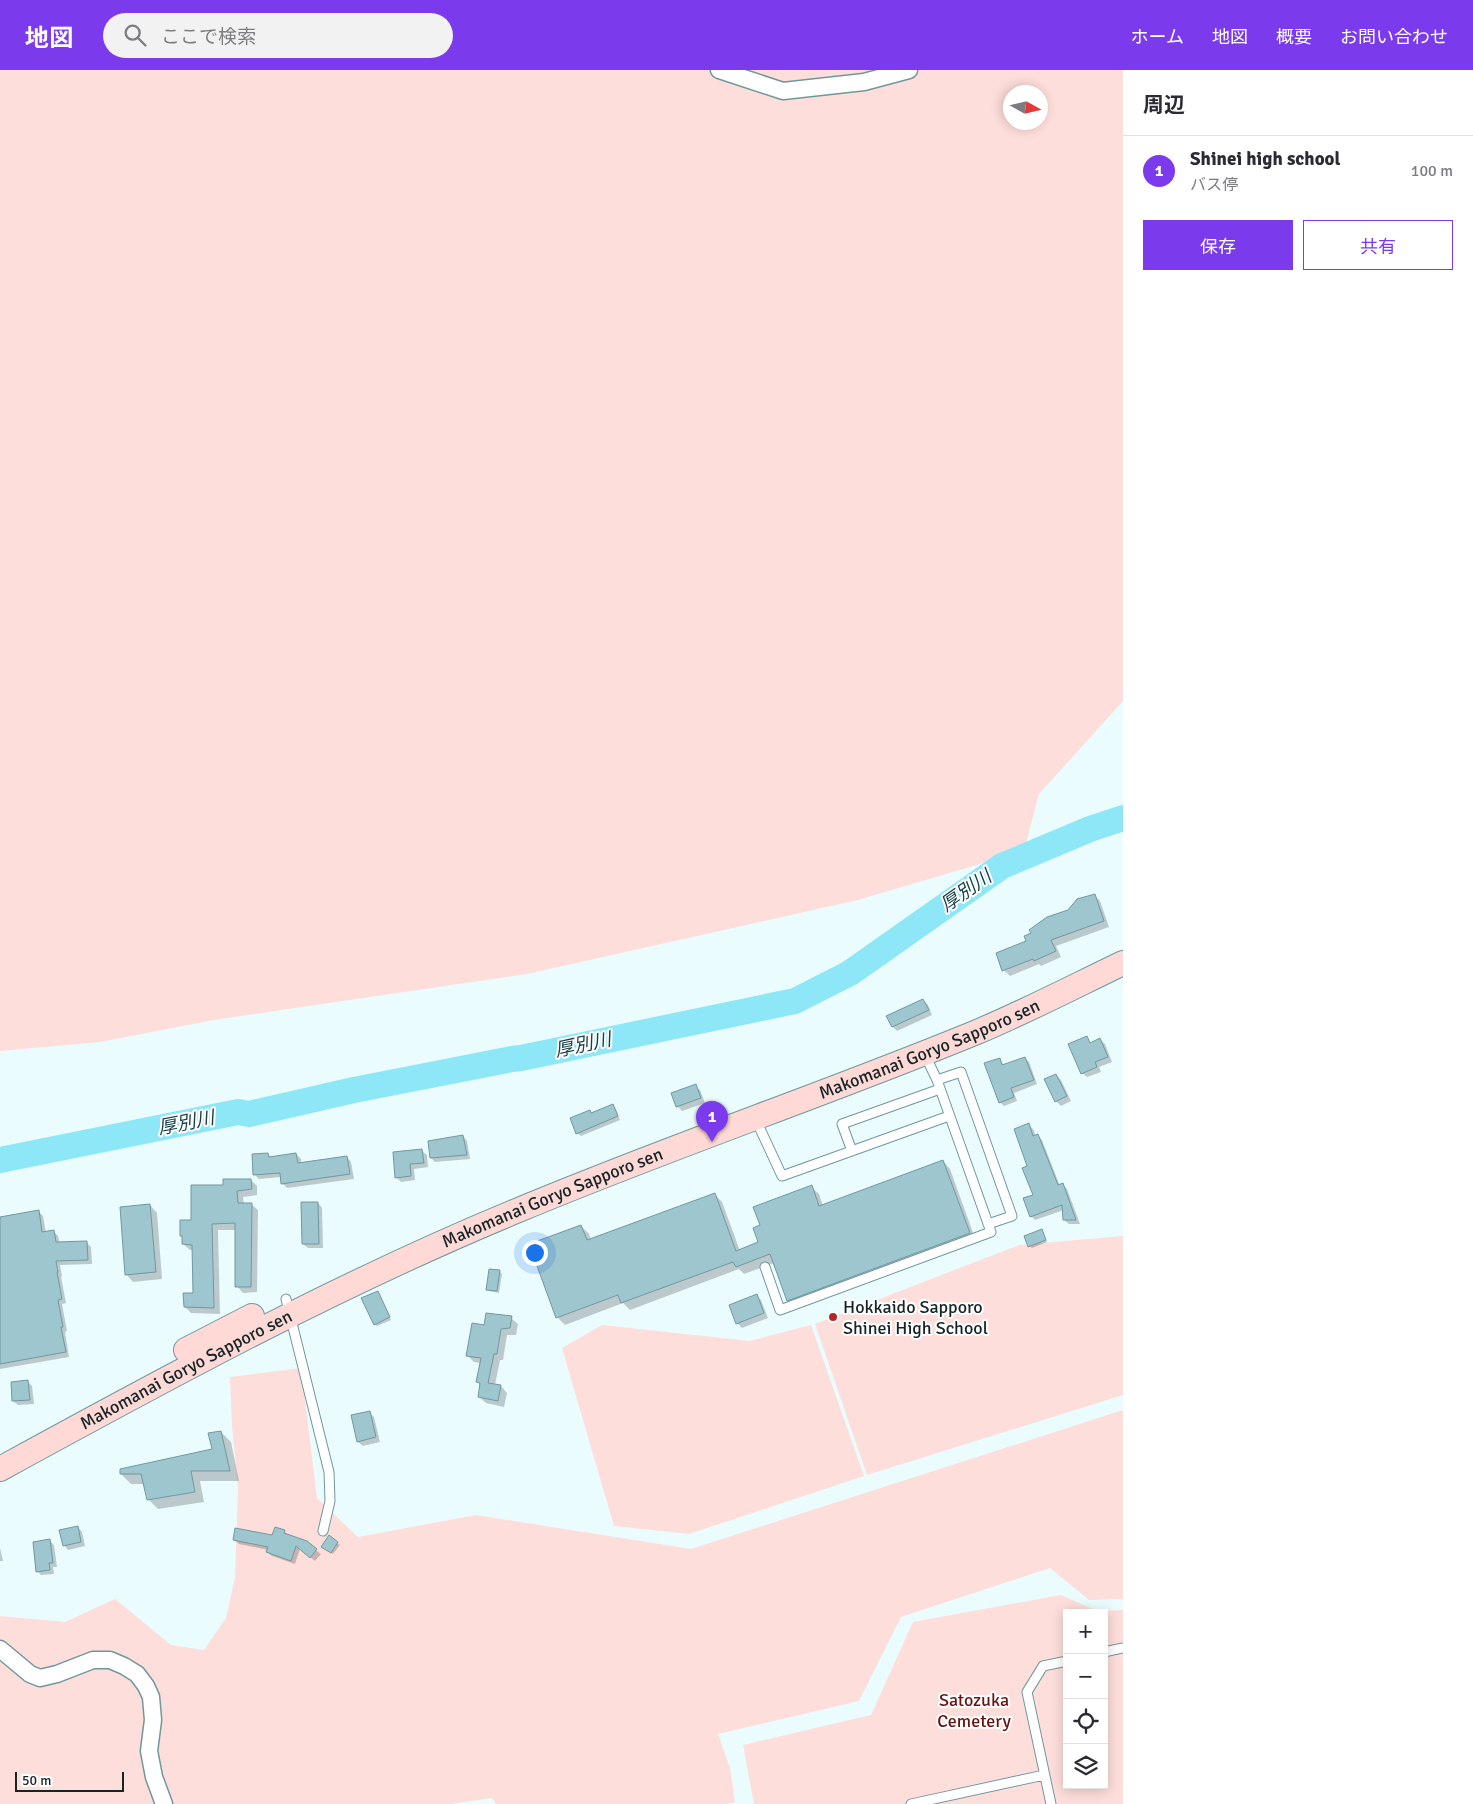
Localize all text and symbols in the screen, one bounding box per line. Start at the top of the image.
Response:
search box [103,13,453,58]
icon: search [121,21,149,49]
text: 地図 [25,23,73,53]
text: ここで検索 [161,25,256,49]
text: ホーム [1131,26,1184,48]
text: 地図 [1212,26,1248,48]
text: 概要 [1276,26,1312,48]
text: お問い合わせ [1340,26,1448,48]
north arrow [1003,85,1048,130]
text: 周辺 [1143,92,1185,118]
text: Shinei high school [1190,147,1340,171]
text: 1 [1155,161,1163,181]
text: 100 m [1411,161,1453,181]
text: バス停 [1190,175,1238,195]
button: 保存 [1143,220,1293,270]
button: 共有 [1303,220,1453,270]
water label: 厚別川 [936,864,998,917]
street label: Makomanai Goryo Sapporo sen [816,994,1043,1104]
water label: 厚別川 [553,1027,615,1063]
pin: 1 [696,1101,728,1142]
water label: 厚別川 [156,1105,218,1140]
street label: Makomanai Goryo Sapporo sen [438,1143,666,1253]
your location [522,1240,548,1266]
place label: Hokkaido Sapporo Shinei High School [843,1296,988,1339]
street label: Makomanai Goryo Sapporo sen [76,1305,296,1434]
marker: Hokkaido Sapporo Shinei High School [827,1311,839,1323]
map controls [1063,1609,1108,1789]
button: + [1063,1609,1108,1654]
button: − [1063,1654,1108,1699]
park label: Satozuka Cemetery [937,1689,1011,1732]
button: locate [1063,1699,1108,1744]
button: layers [1063,1744,1108,1789]
scale bar [15,1769,124,1792]
text: 50 m [22,1772,51,1789]

